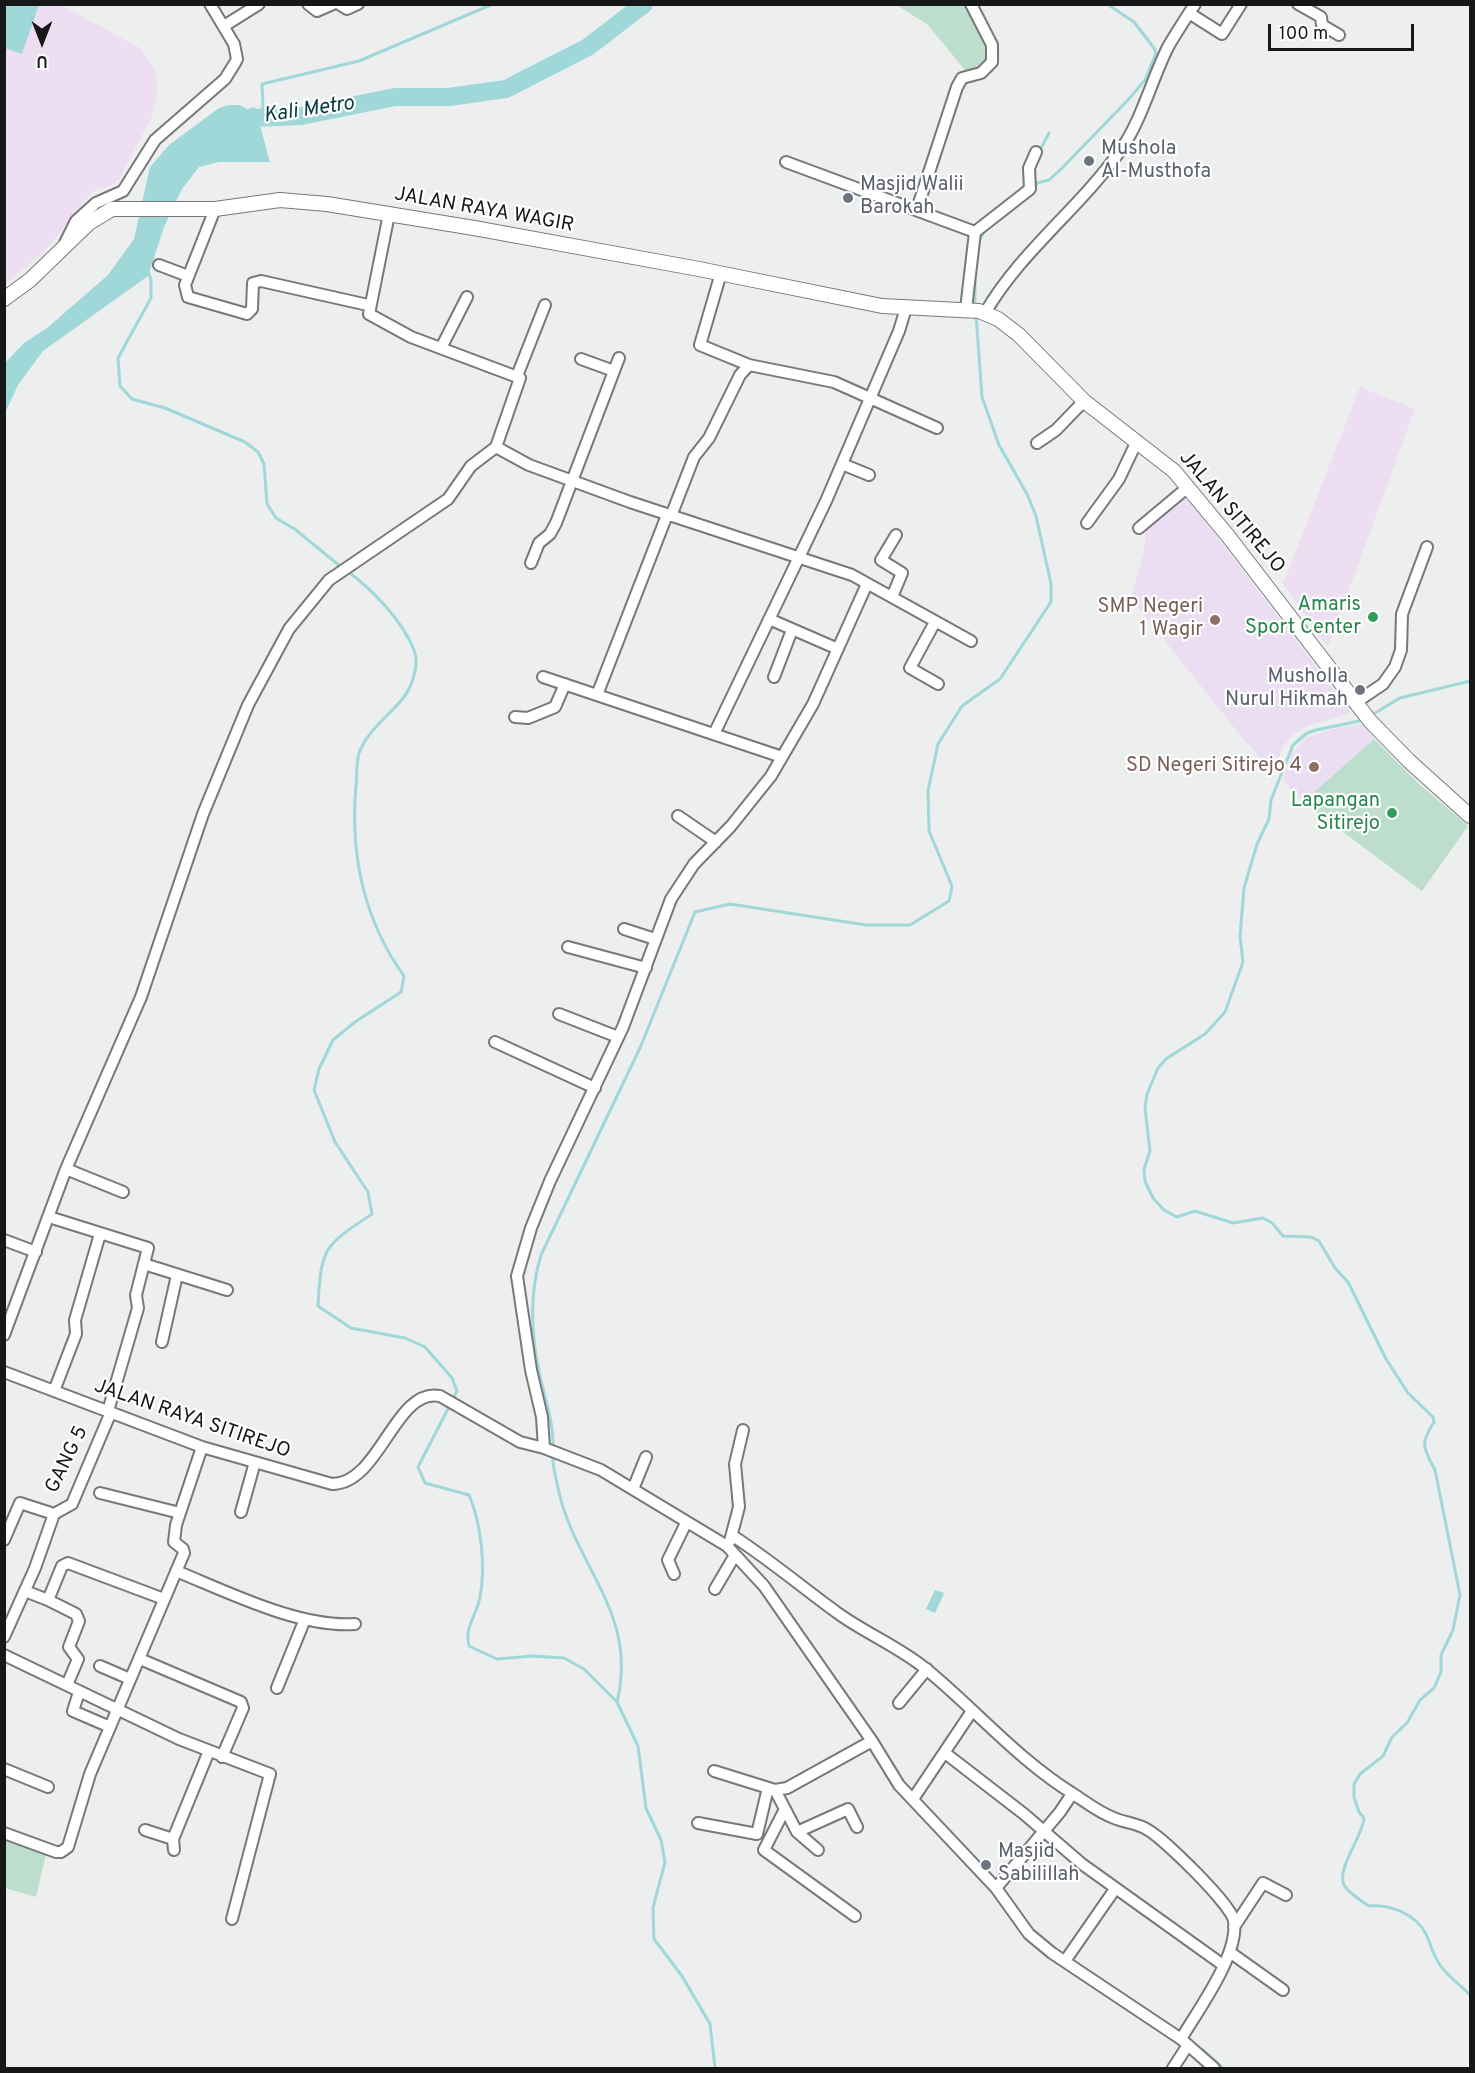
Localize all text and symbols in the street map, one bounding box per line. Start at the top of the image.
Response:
north arrow [12,12,72,72]
scale bar [1271,12,1416,50]
text: 100 m [1279,23,1328,46]
text: U [36,50,48,70]
water label: Kali Metro [262,92,356,130]
place label: Mushola Al-Musthofa [1101,138,1211,185]
marker: Mushola Al-Musthofa [1082,154,1096,168]
place label: Masjid Walii Barokah [860,174,964,221]
street label: JALAN RAYA WAGIR [392,183,576,239]
marker: Masjid Walii Barokah [841,191,855,205]
street label: JALAN SITIREJO [1173,447,1289,579]
place label: Amaris Sport Center [1245,594,1361,641]
place label: SMP Negeri 1 Wagir [1098,596,1203,643]
marker: Amaris Sport Center [1366,610,1380,624]
marker: SMP Negeri 1 Wagir [1208,613,1222,627]
place label: Musholla Nurul Hikmah [1225,666,1348,713]
marker: Musholla Nurul Hikmah [1353,683,1367,697]
place label: SD Negeri Sitirejo 4 [1126,755,1302,779]
marker: SD Negeri Sitirejo 4 [1307,760,1321,774]
place label: Lapangan Sitirejo [1291,790,1380,837]
marker: Lapangan Sitirejo [1385,806,1399,820]
street label: JALAN RAYA SITIREJO [91,1375,293,1465]
street label: GANG 5 [42,1423,94,1497]
place label: Masjid Sabilillah [998,1841,1079,1888]
marker: Masjid Sabilillah [979,1858,993,1872]

